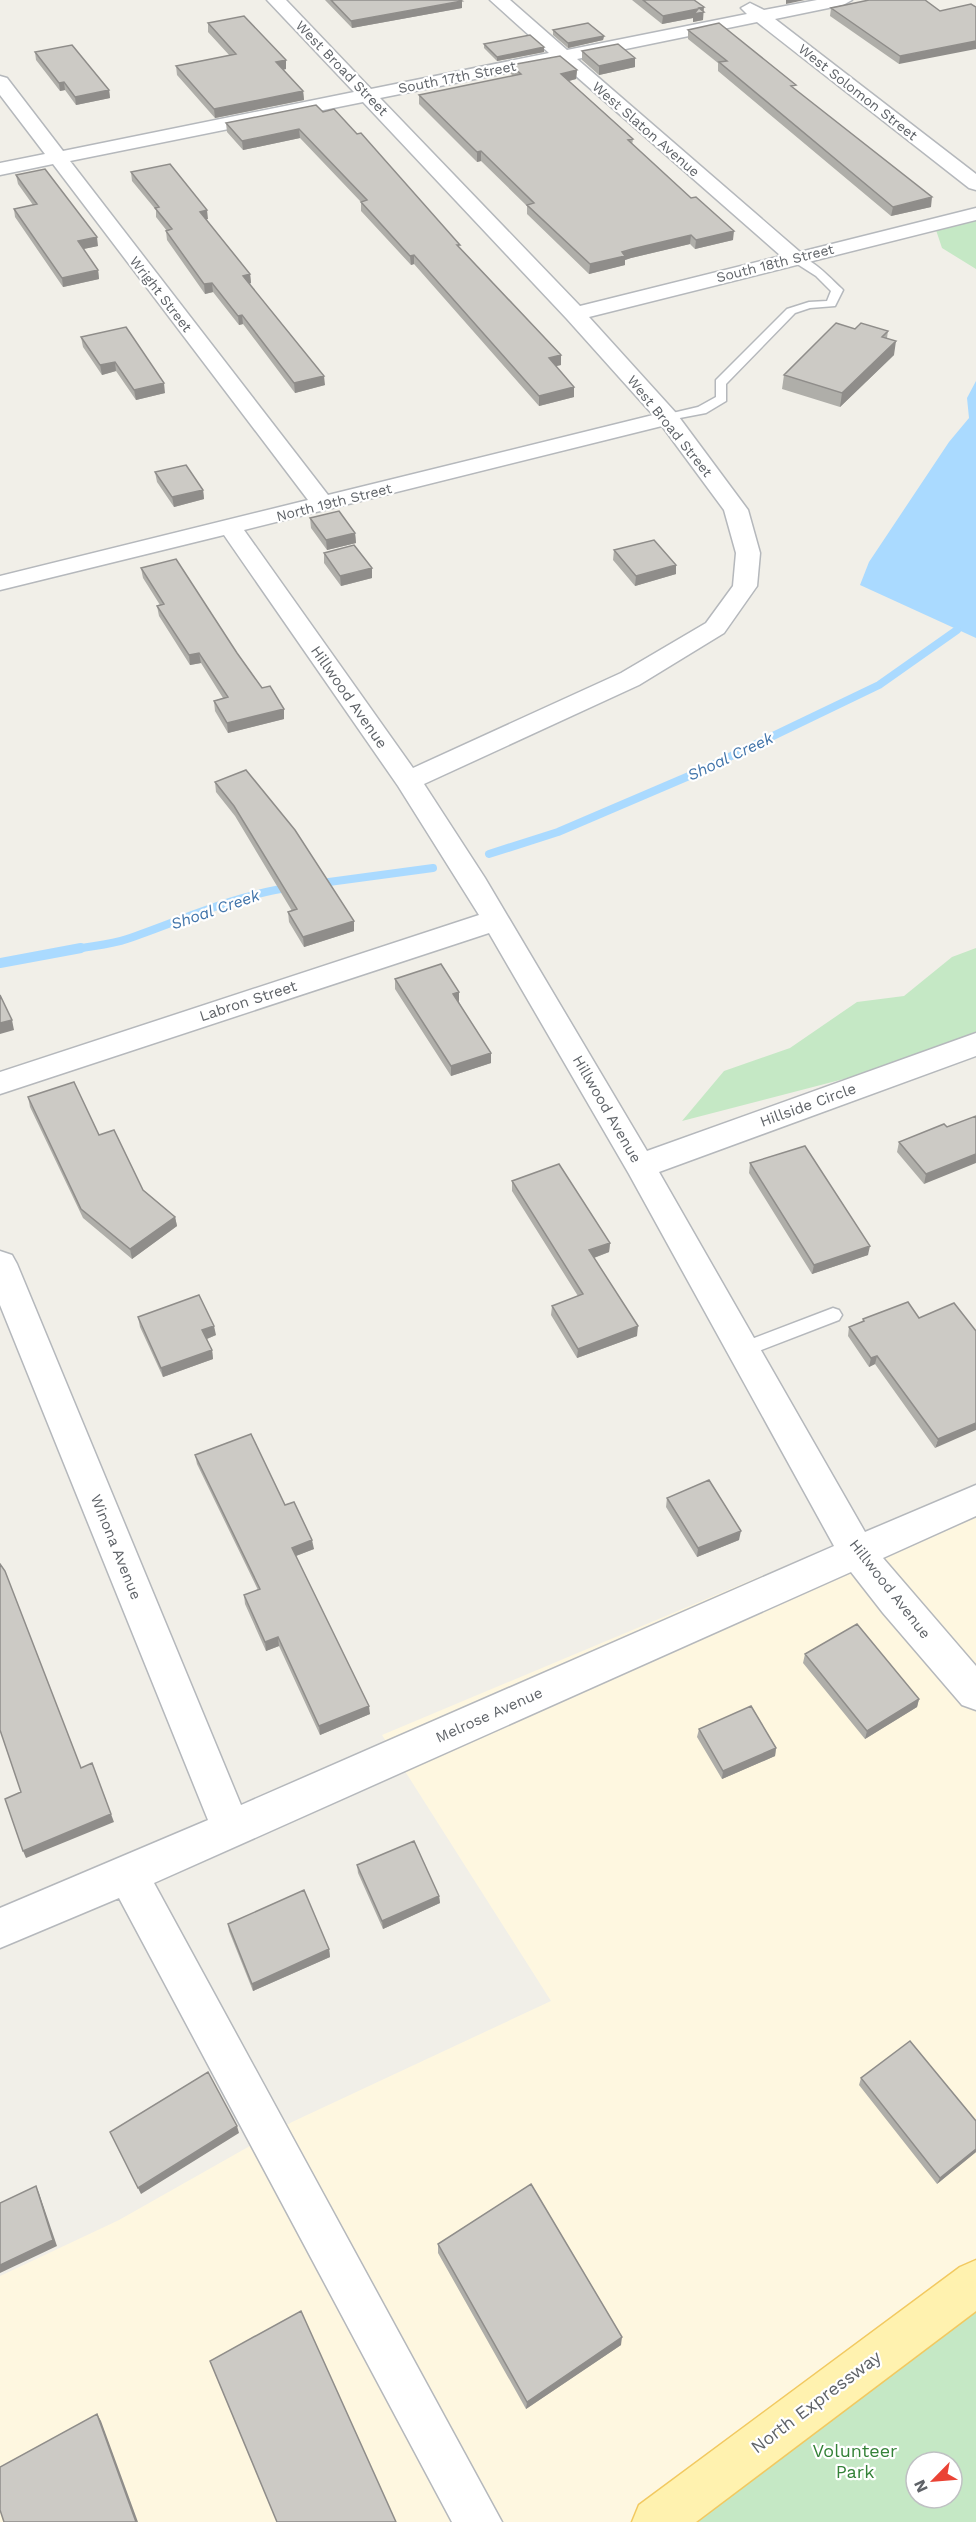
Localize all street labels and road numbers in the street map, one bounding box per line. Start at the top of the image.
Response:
street label: West Broad Street [293,17,392,119]
street label: West Solomon Street [795,41,921,143]
street label: South 17th Street [397,58,517,96]
street label: West Slaton Avenue [589,78,703,180]
street label: South 18th Street [715,241,836,285]
street label: Wright Street [127,253,196,335]
street label: West Broad Street [624,372,716,480]
street label: North 19th Street [275,480,394,524]
street label: Hillwood Avenue [307,642,391,752]
street label: Labron Street [197,977,300,1025]
street label: Hillwood Avenue [569,1052,645,1166]
street label: Hillside Circle [757,1079,859,1131]
street label: Winona Avenue [87,1492,145,1602]
street label: Hillwood Avenue [846,1536,934,1642]
street label: Melrose Avenue [433,1683,545,1747]
street label: North Expressway [746,2345,885,2457]

